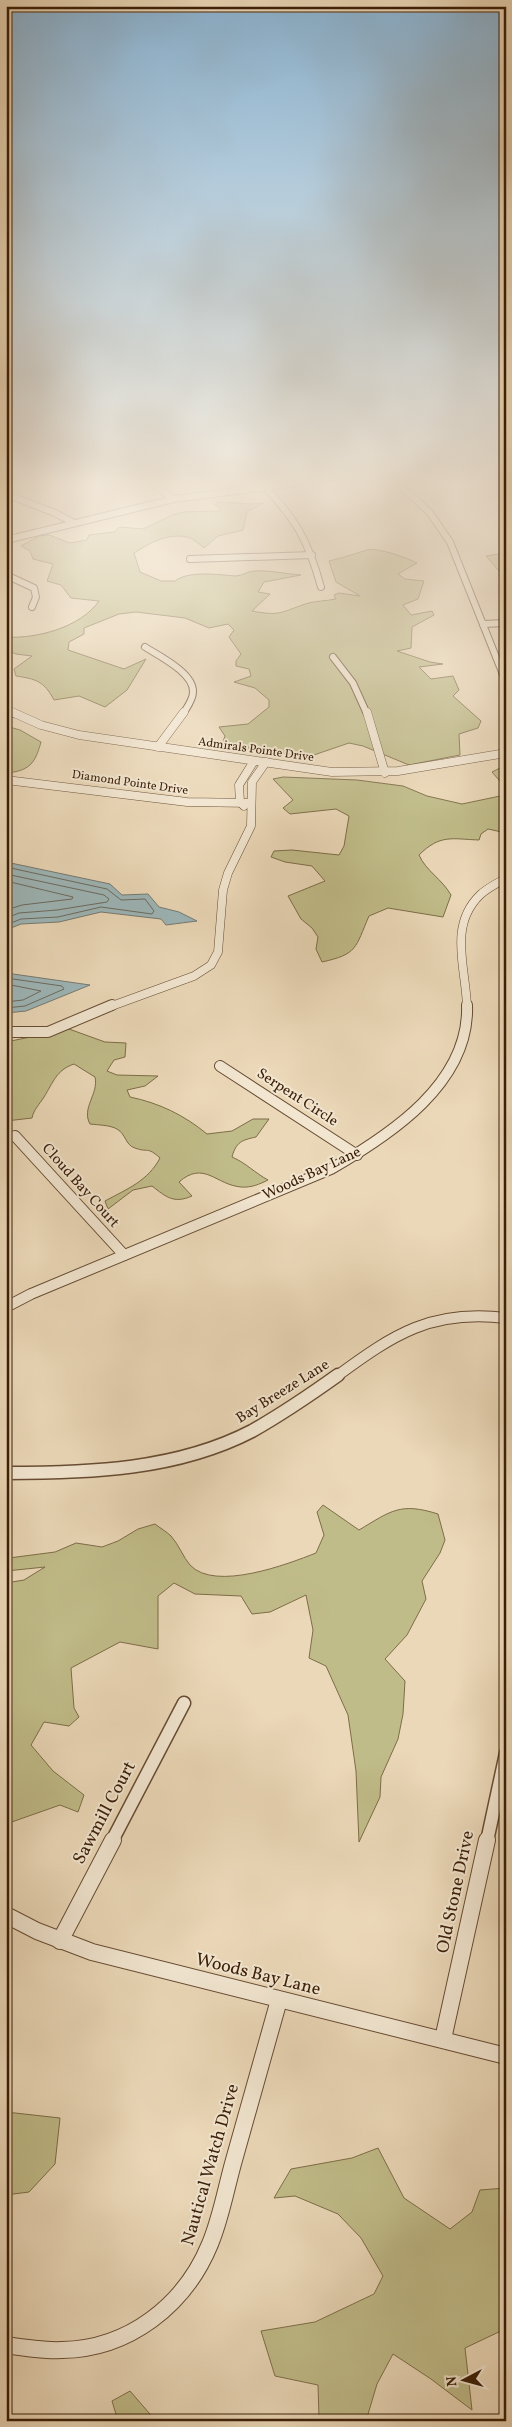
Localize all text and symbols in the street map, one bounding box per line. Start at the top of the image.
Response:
street label: Admirals Pointe Drive [197,734,315,766]
street label: Diamond Pointe Drive [71,767,189,799]
street label: Serpent Circle [252,1064,342,1132]
street label: Cloud Bay Court [36,1139,124,1233]
street label: Woods Bay Lane [259,1142,365,1206]
street label: Bay Breeze Lane [232,1355,334,1429]
street label: Sawmill Court [67,1757,143,1869]
street label: Old Stone Drive [431,1828,481,1956]
street label: Woods Bay Lane [193,1947,323,2003]
street label: Nautical Watch Drive [176,2081,246,2249]
north arrow [440,2354,490,2404]
text: N [443,2375,463,2387]

